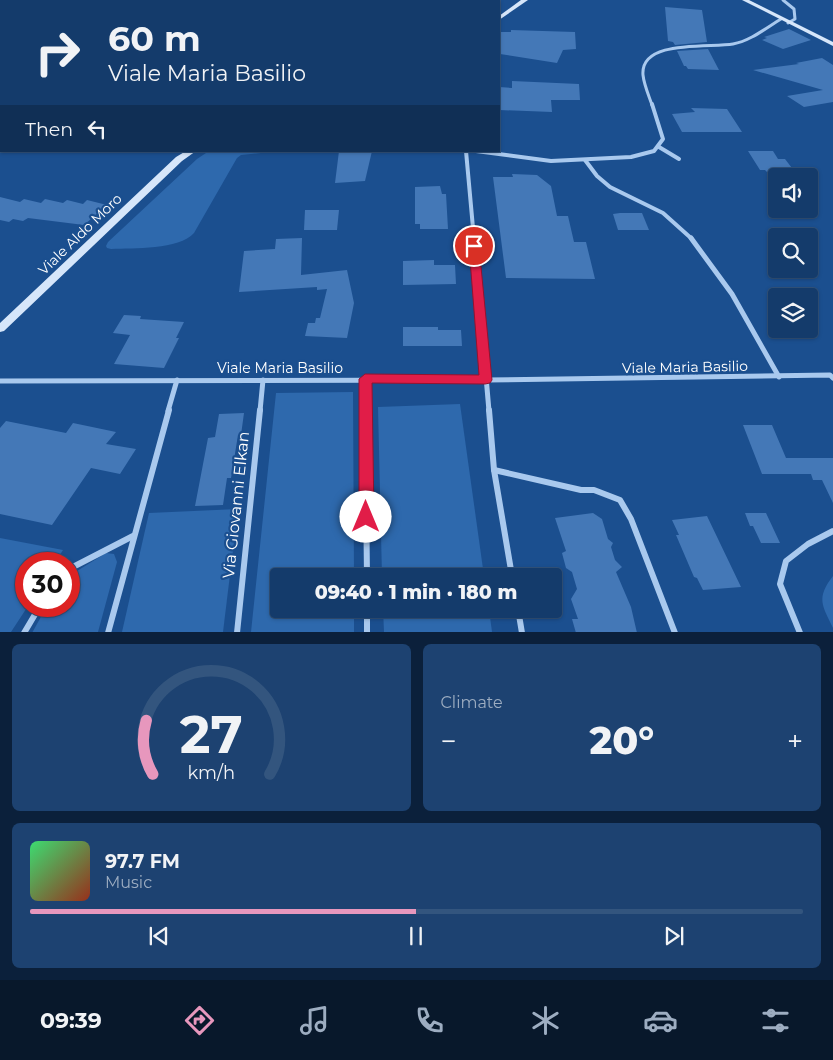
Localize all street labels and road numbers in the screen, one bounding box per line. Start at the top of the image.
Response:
street label: Viale Aldo Moro [34,189,126,279]
street label: Viale Maria Basilio [622,357,748,377]
street label: Viale Maria Basilio [217,359,343,377]
street label: Via Giovanni Elkan [219,430,253,580]

